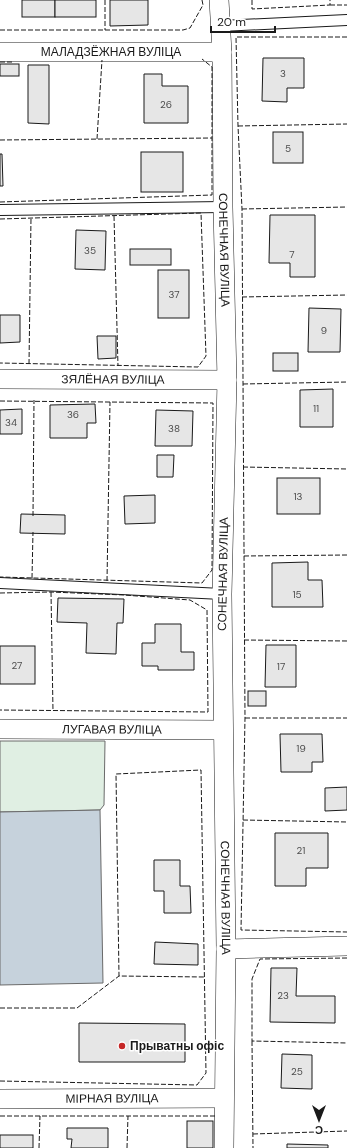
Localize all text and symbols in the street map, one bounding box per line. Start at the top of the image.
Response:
scale bar [211,8,275,34]
text: 20 m [217,14,246,30]
street label: МАЛАДЗЁЖНАЯ ВУЛІЦА [41,44,181,60]
house number: 3 [280,67,286,80]
house number: 26 [160,98,172,111]
house number: 5 [285,142,291,155]
street label: СОНЕЧНАЯ ВУЛІЦА [215,193,233,307]
house number: 35 [84,244,96,257]
house number: 7 [289,248,295,261]
house number: 37 [168,288,180,301]
house number: 9 [321,324,327,337]
street label: ЗЯЛЁНАЯ ВУЛІЦА [61,371,165,388]
house number: 11 [313,402,319,415]
house number: 36 [67,408,79,421]
house number: 34 [5,416,17,429]
house number: 38 [168,422,180,435]
house number: 13 [293,490,303,503]
street label: СОНЕЧНАЯ ВУЛІЦА [214,517,232,631]
house number: 15 [292,588,302,601]
house number: 27 [12,659,22,672]
house number: 17 [277,660,285,673]
street label: ЛУГАВАЯ ВУЛІЦА [62,721,162,738]
house number: 19 [296,742,306,755]
street label: СОНЕЧНАЯ ВУЛІЦА [217,841,234,955]
house number: 21 [297,844,305,857]
house number: 23 [277,989,289,1002]
place label: Прыватны офіс [130,1038,224,1054]
marker: Прыватны офіс [117,1041,127,1051]
house number: 25 [291,1065,303,1078]
street label: МІРНАЯ ВУЛІЦА [66,1090,158,1107]
north arrow [299,1100,339,1140]
text: С [315,1123,323,1137]

